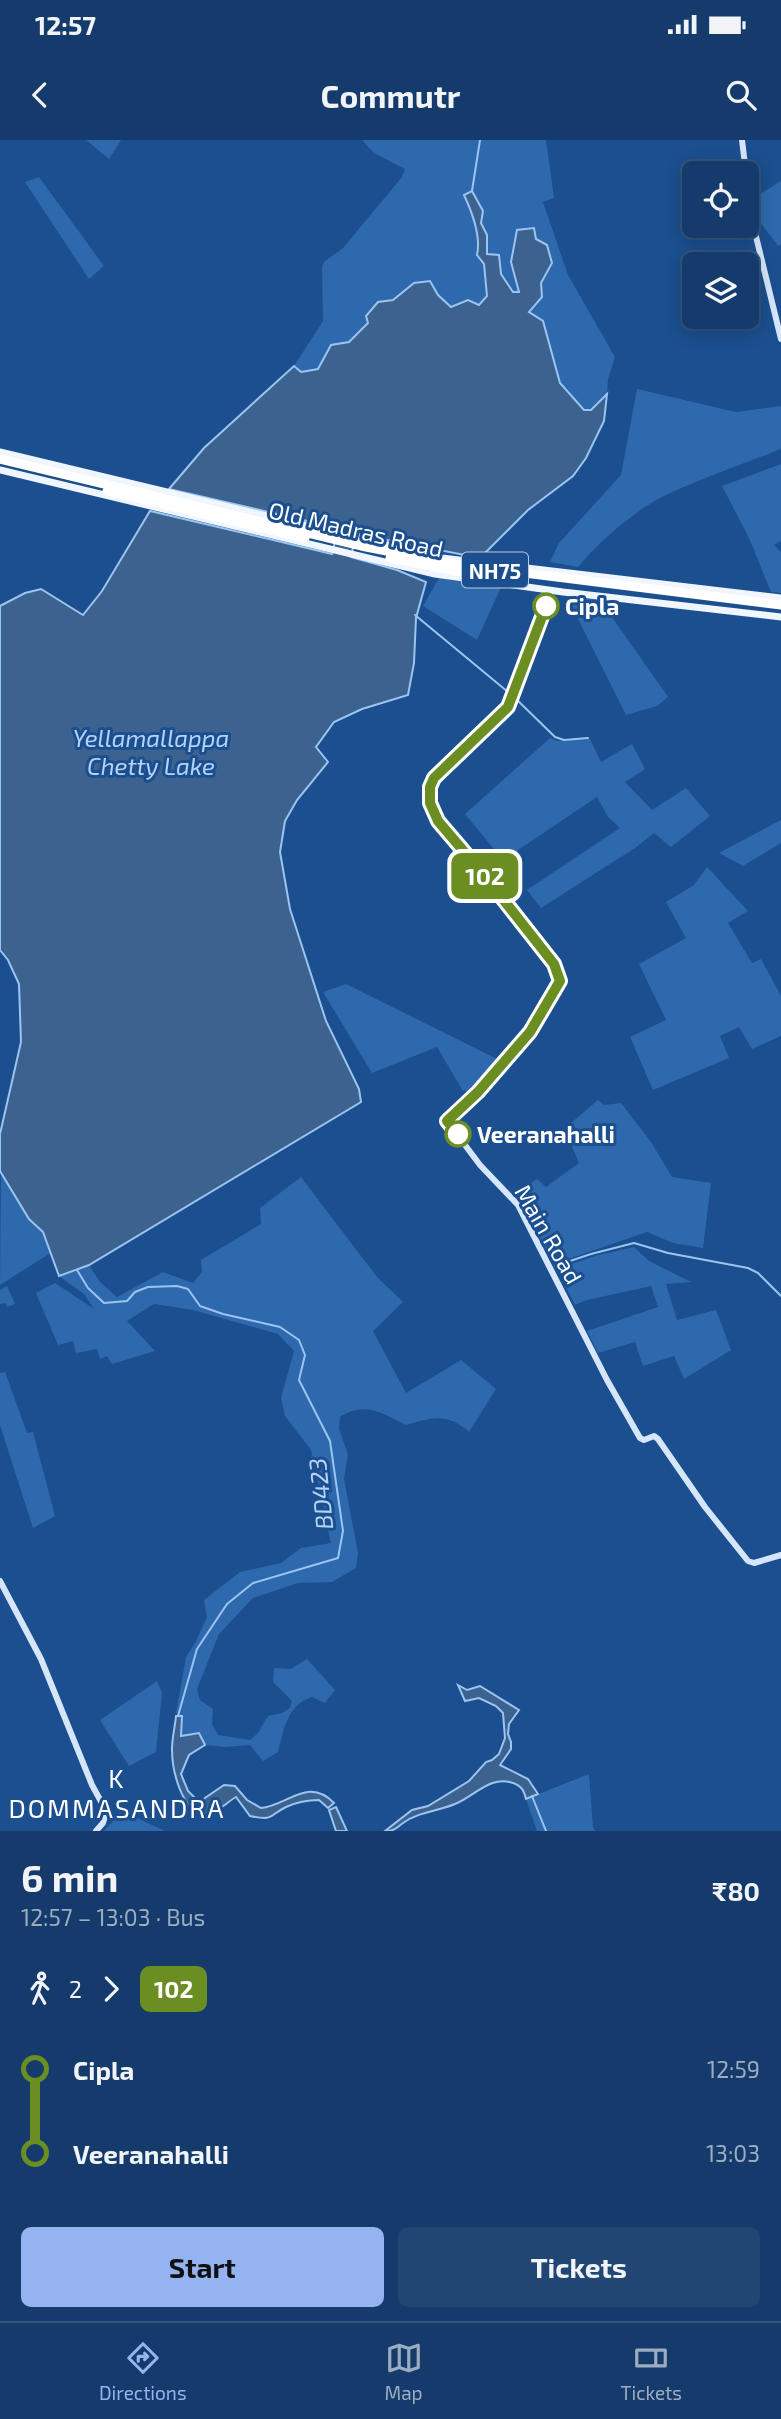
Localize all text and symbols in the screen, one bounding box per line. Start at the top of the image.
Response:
text: 12:57 [35,9,96,40]
icon: back [21,76,59,114]
text: Commutr [321,76,460,114]
icon: search [722,76,760,114]
map controls [682,161,759,329]
button: locate [682,161,759,238]
button: layers [682,252,759,329]
street label: Old Madras Road [266,495,446,563]
road number: NH75 [462,552,528,588]
place label: Cipla [565,592,619,620]
marker: Cipla [533,593,559,619]
water label: Yellamallappa Chetty Lake [73,723,229,780]
line badge: 102 [445,853,525,899]
text: 102 [465,861,505,890]
place label: Veeranahalli [477,1120,615,1148]
marker: Veeranahalli [445,1121,471,1147]
street label: Main Road [509,1179,589,1289]
water label: BD423 [302,1457,338,1531]
district label: K DOMMASANDRA [8,1762,226,1823]
text: 6 min [21,1854,118,1900]
text: ₹80 [712,1875,760,1906]
text: 12:57 – 13:03 · Bus [21,1903,205,1931]
icon: walk [21,1970,59,2008]
icon: forward [92,1970,130,2008]
text: 102 [154,1974,193,2003]
text: 2 [69,1975,82,2003]
text: Cipla [73,2054,134,2085]
text: 12:59 [707,2055,760,2083]
text: Veeranahalli [73,2138,229,2169]
text: 13:03 [706,2139,760,2167]
button: Start [21,2227,384,2307]
button: Tickets [398,2227,760,2307]
tab: Directions [99,2339,187,2404]
tab: Map [384,2339,423,2404]
tab: Tickets [620,2339,682,2404]

